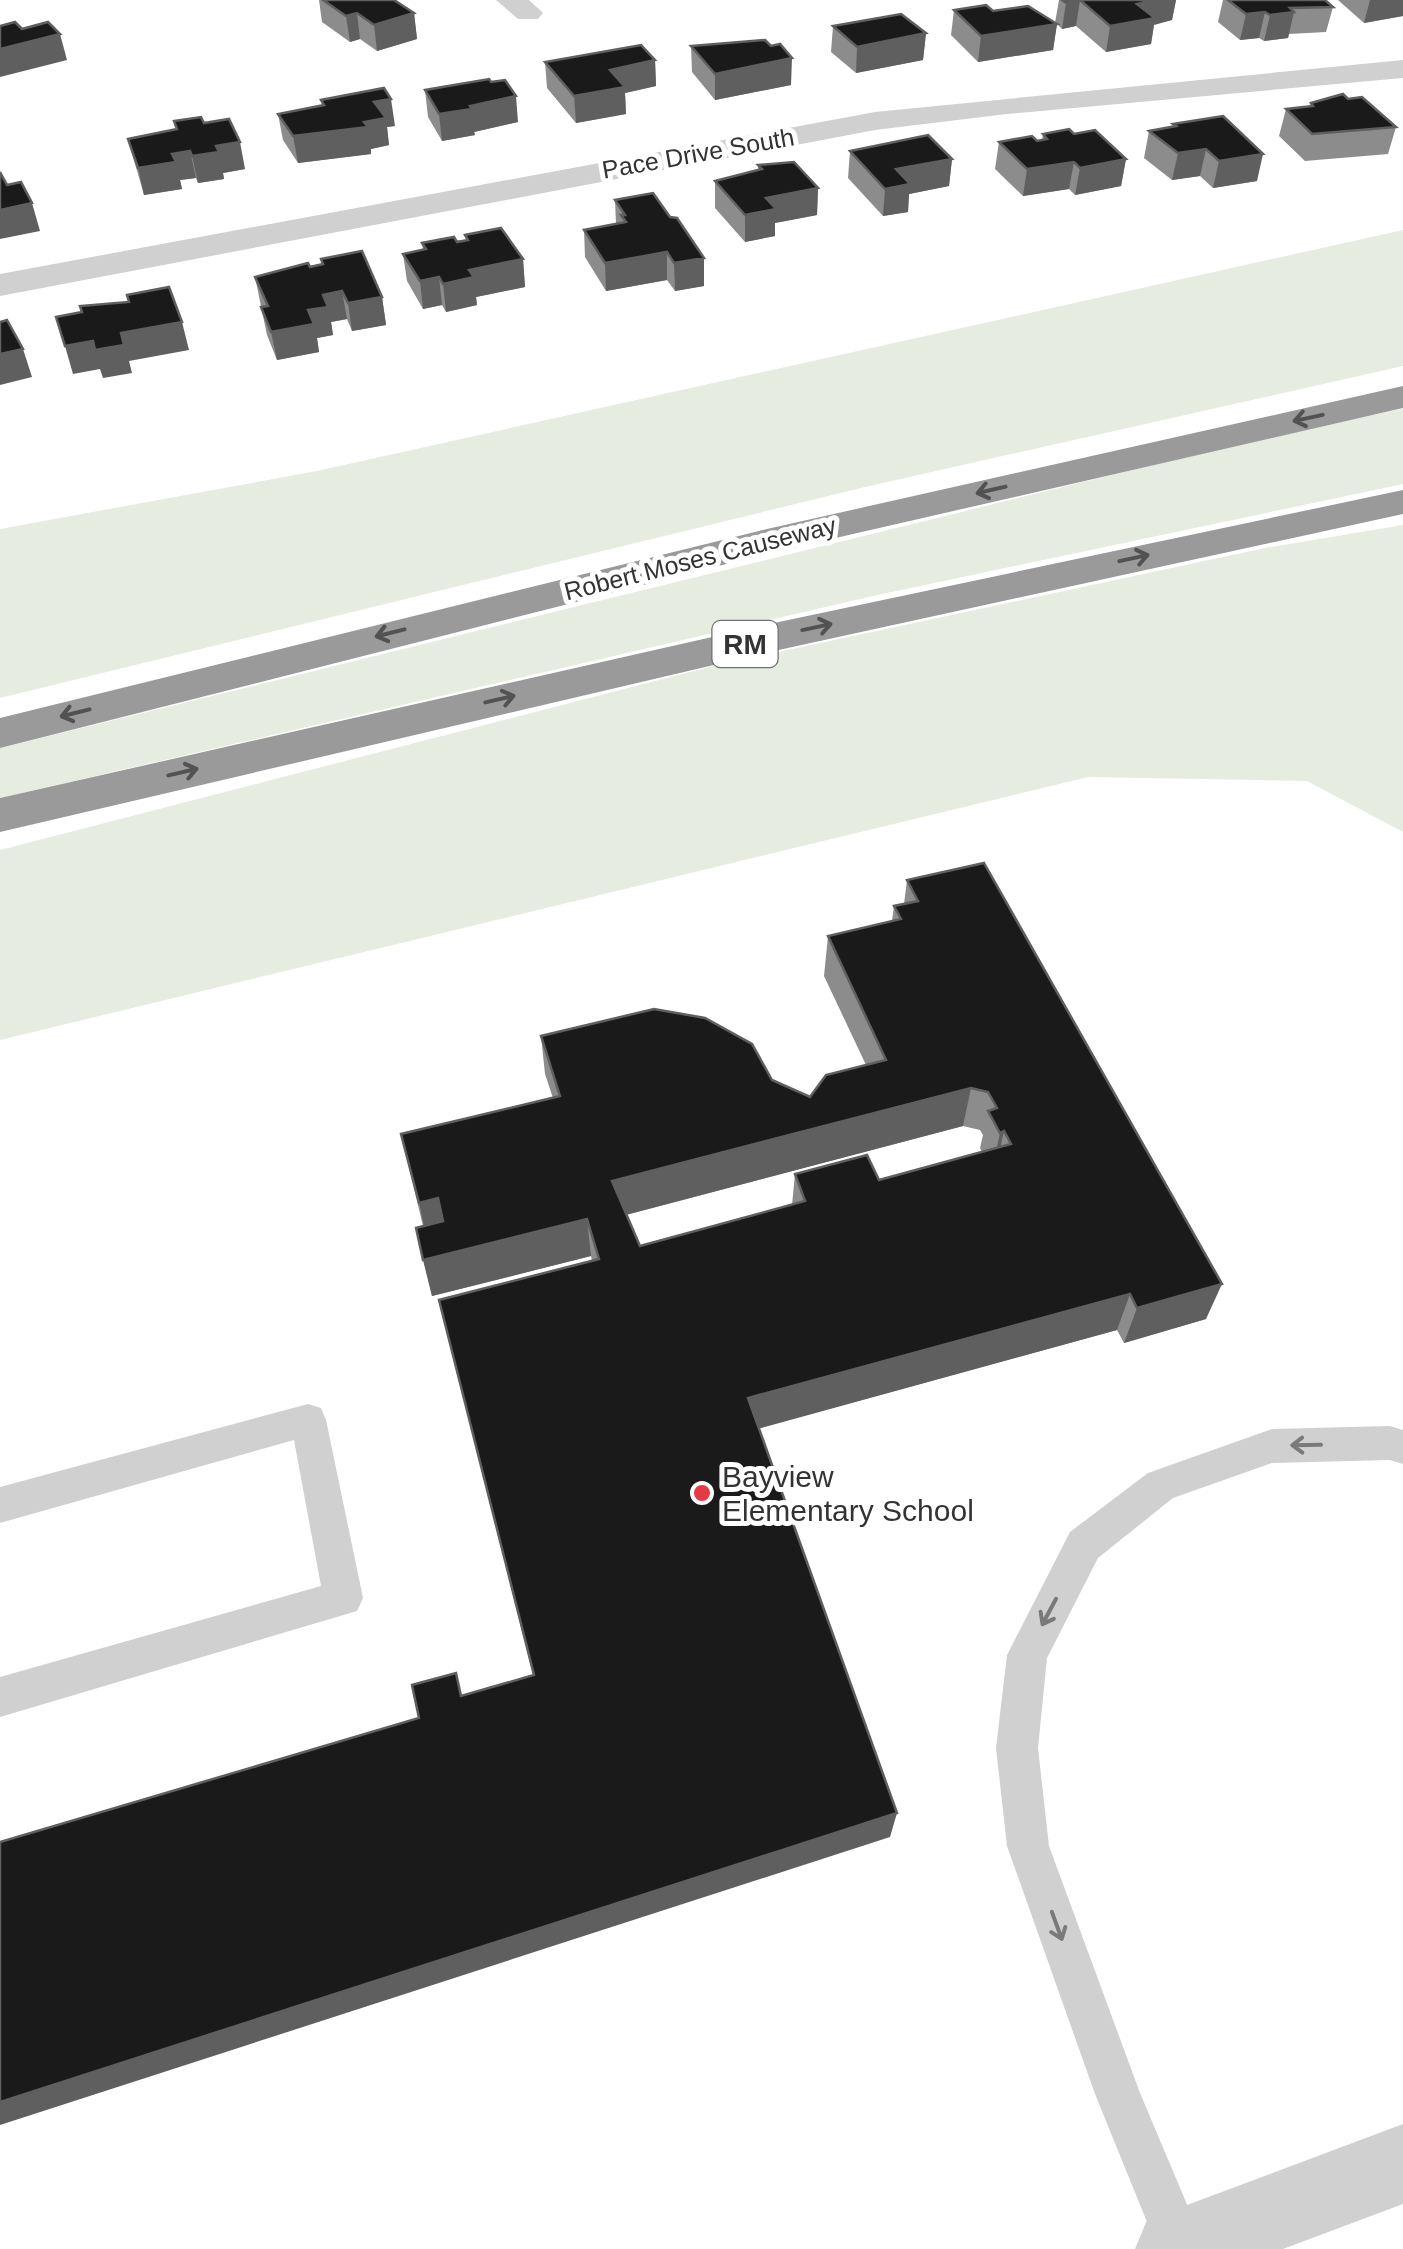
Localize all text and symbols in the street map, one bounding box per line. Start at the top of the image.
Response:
street label: Pace Drive South [600,122,796,184]
one-way arrow [1293,410,1325,428]
one-way arrow [976,482,1008,500]
street label: Robert Moses Causeway [561,511,839,605]
one-way arrow [1117,548,1149,566]
one-way arrow [800,617,832,636]
road number: RM [712,621,778,667]
one-way arrow [375,625,407,643]
one-way arrow [483,689,515,707]
one-way arrow [60,705,91,724]
one-way arrow [166,762,198,780]
one-way arrow [1291,1436,1323,1455]
place label: Bayview Elementary School [722,1460,974,1527]
marker: Bayview Elementary School [691,1482,713,1504]
one-way arrow [1039,1597,1058,1627]
one-way arrow [1049,1909,1067,1940]

